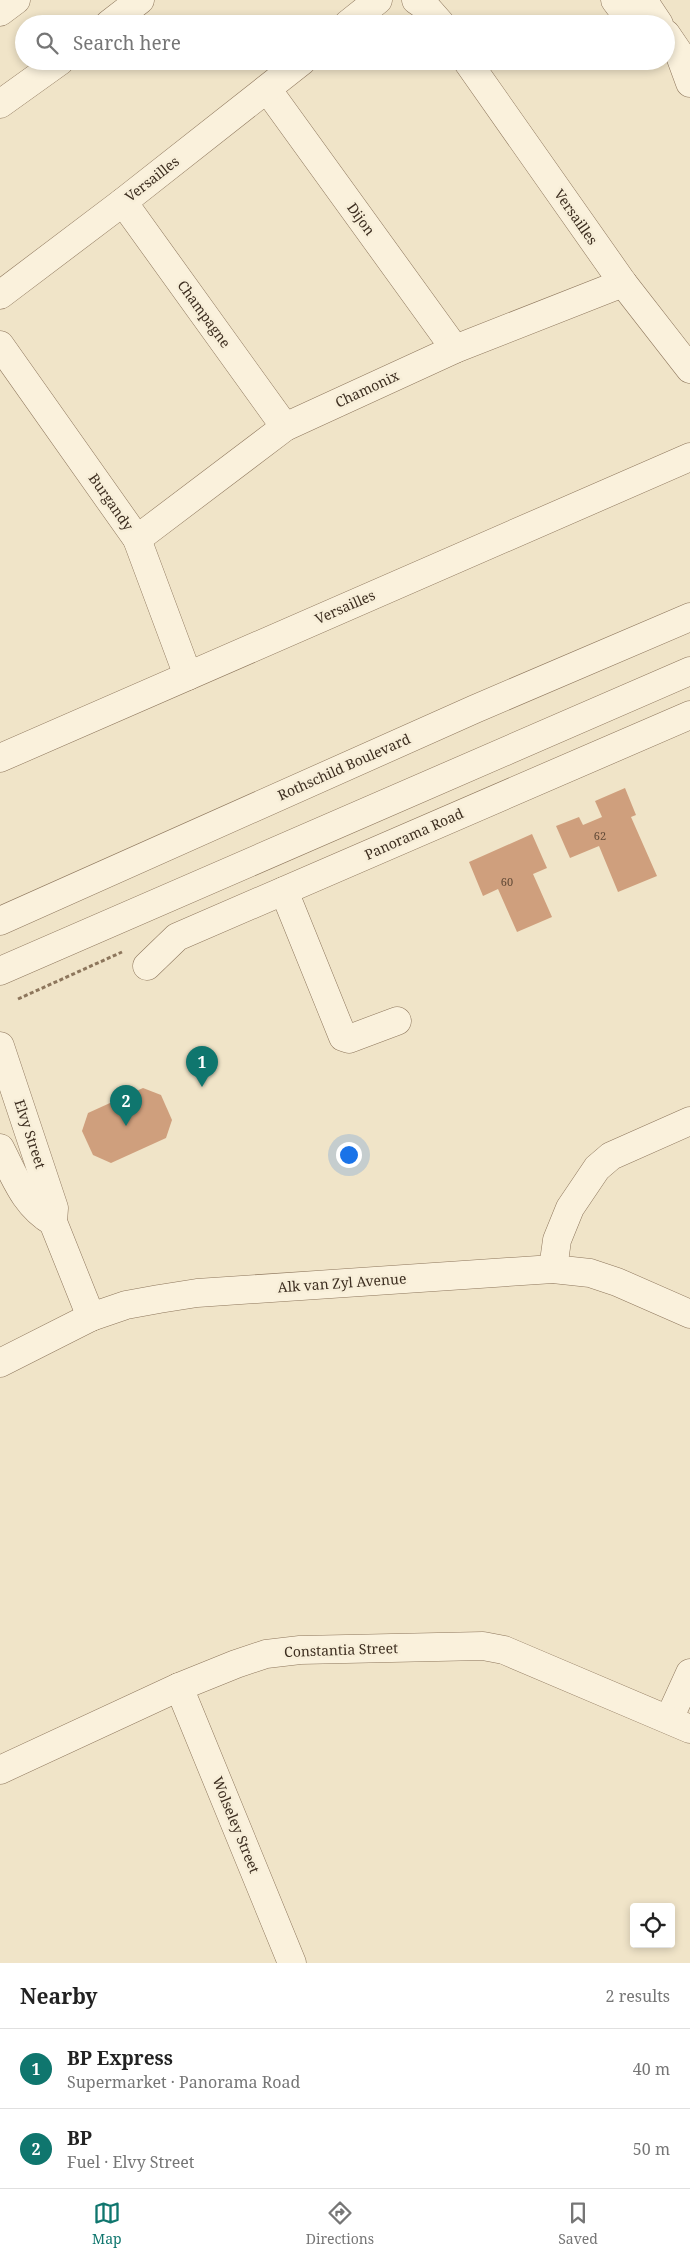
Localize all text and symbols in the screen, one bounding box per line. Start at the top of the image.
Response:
search box [15,15,675,70]
icon: search [33,29,61,57]
text: Search here [73,30,181,56]
street label: Versailles [121,151,183,206]
street label: Versailles [550,185,603,248]
street label: Dijon [343,199,380,239]
street label: Champagne [173,276,235,351]
street label: Chamonix [332,365,403,412]
street label: Burgandy [85,469,138,534]
street label: Versailles [312,585,378,628]
street label: Rothschild Boulevard [274,729,414,804]
street label: Panorama Road [361,803,467,864]
house number: 62 [594,828,606,843]
house number: 60 [501,874,513,889]
pin: 1 [186,1046,218,1087]
pin: 2 [110,1085,142,1126]
street label: Elvy Street [10,1097,51,1171]
your location [336,1142,362,1168]
street label: Alk van Zyl Avenue [277,1269,407,1296]
street label: Constantia Street [284,1638,398,1661]
street label: Wolseley Street [208,1774,264,1876]
map controls [630,1903,675,1948]
button: locate [630,1903,675,1948]
text: Nearby [20,1982,98,2010]
text: 2 results [606,1985,670,2007]
text: BP Express [67,2045,173,2071]
text: 1 [31,2058,41,2080]
text: 40 m [633,2058,670,2080]
text: Supermarket · Panorama Road [67,2071,300,2093]
text: BP [67,2125,92,2151]
text: 2 [31,2138,41,2160]
text: 50 m [633,2138,670,2160]
text: Fuel · Elvy Street [67,2151,194,2173]
tab: Map [92,2199,122,2248]
tab: Directions [306,2199,374,2248]
tab: Saved [558,2199,598,2248]

